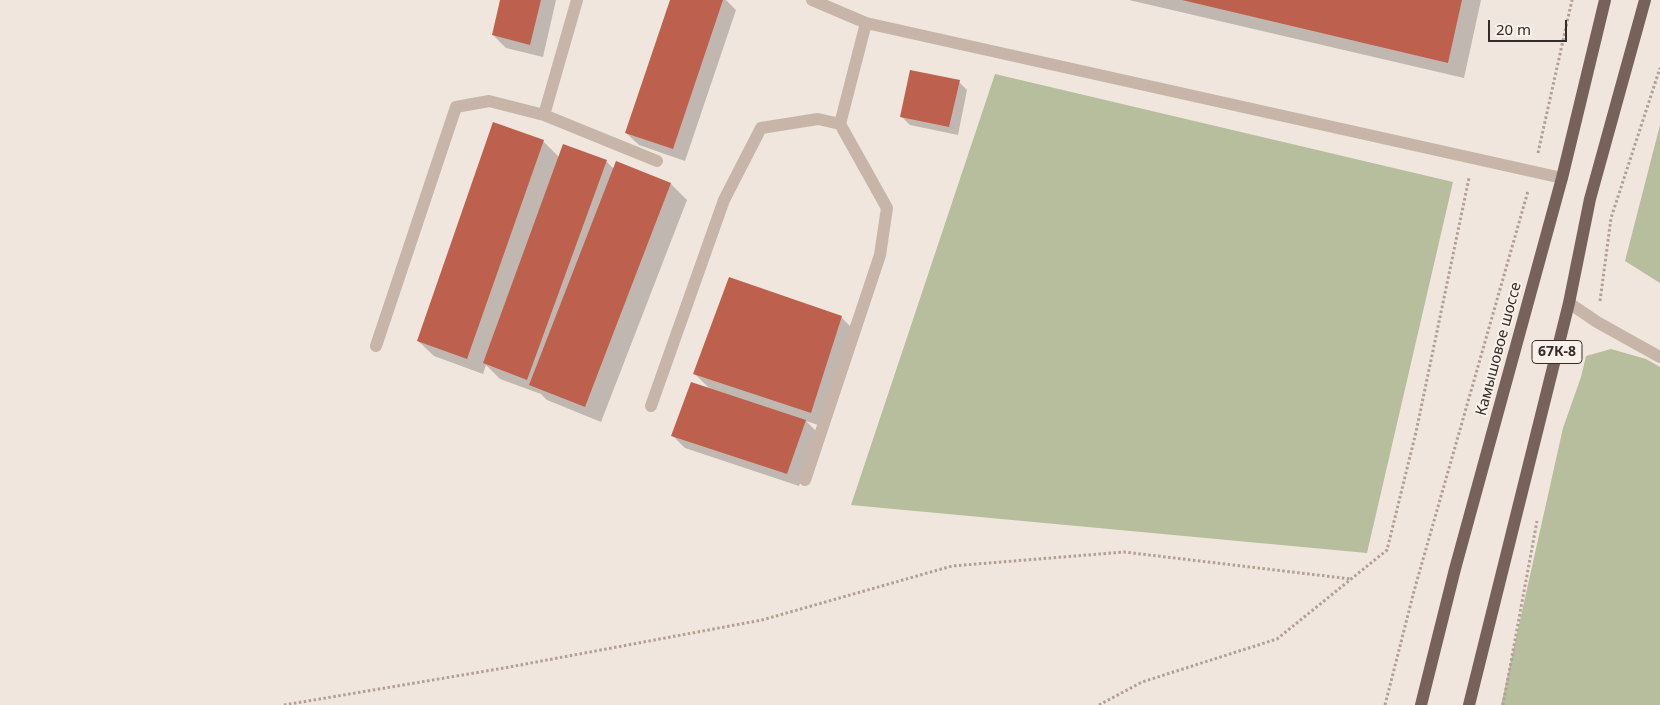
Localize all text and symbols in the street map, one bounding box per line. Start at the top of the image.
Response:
scale bar [1490,10,1569,42]
text: 20 m [1496,19,1531,39]
street label: Камышовое шоссе [1473,280,1525,418]
road number: 67К-8 [1532,341,1582,364]

